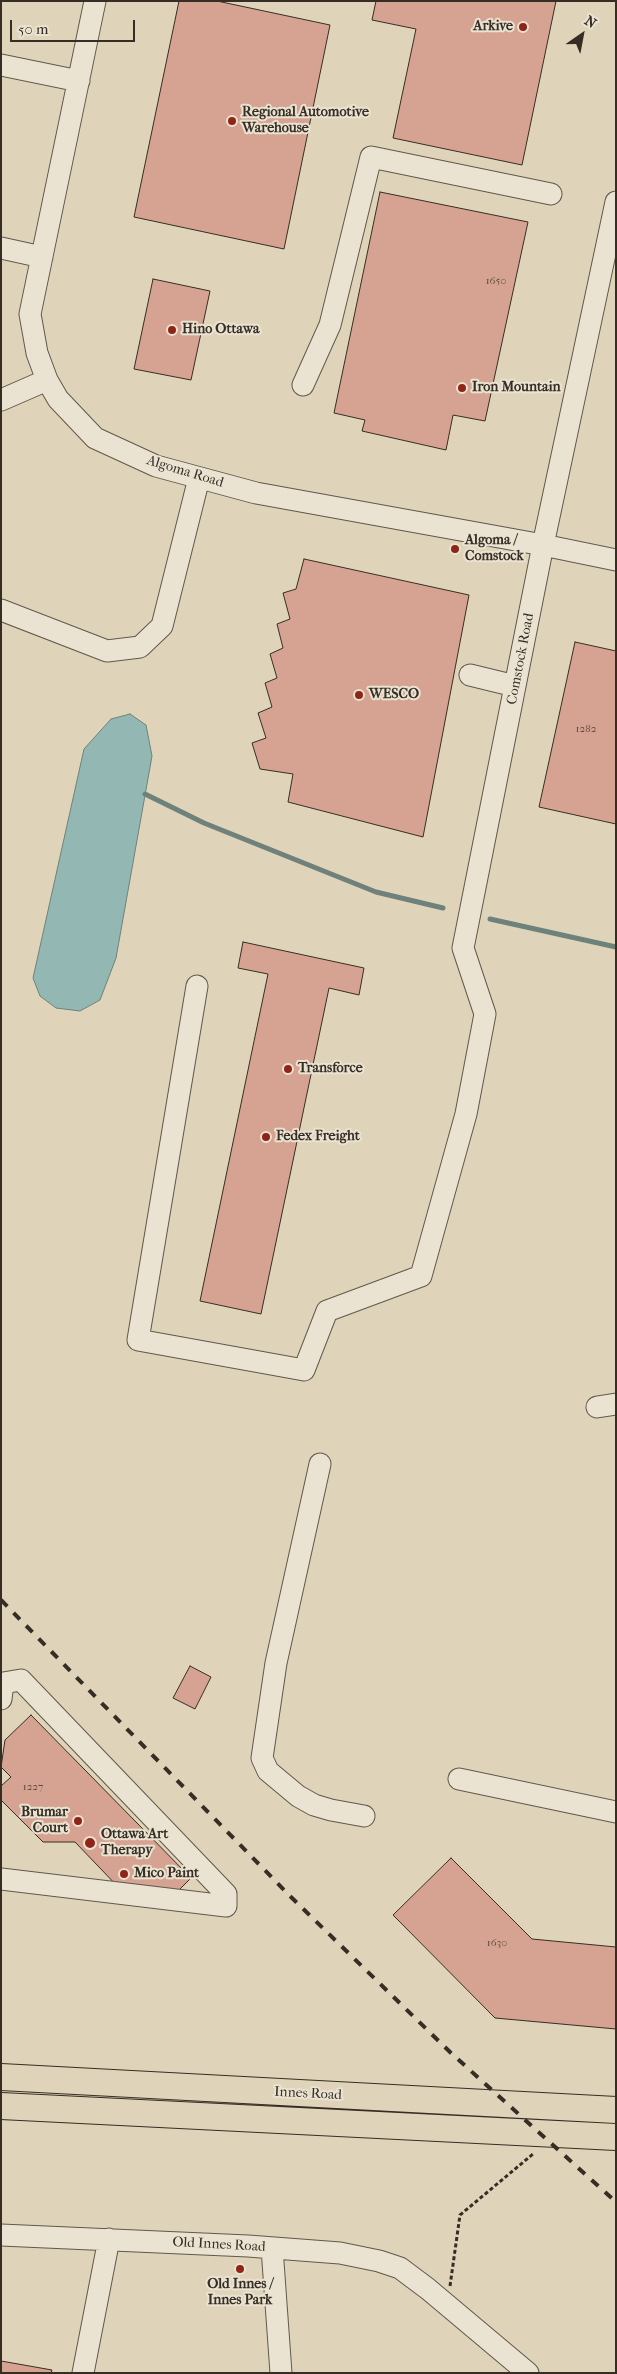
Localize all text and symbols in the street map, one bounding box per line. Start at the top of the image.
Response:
scale bar [12,10,138,42]
north arrow [557,10,607,60]
text: N [581,12,600,32]
place label: Arkive [473,19,513,35]
text: 50 m [18,20,48,38]
marker: Arkive [517,21,529,33]
place label: Regional Automotive Warehouse [242,105,369,138]
marker: Regional Automotive Warehouse [226,115,238,127]
house number: 1650 [486,274,506,288]
place label: Hino Ottawa [182,322,259,338]
marker: Hino Ottawa [166,324,178,336]
place label: Iron Mountain [472,380,561,396]
marker: Iron Mountain [456,382,468,394]
street label: Algoma Road [144,452,226,492]
place label: Algoma / Comstock [465,533,524,566]
marker: Algoma / Comstock [449,543,461,555]
street label: Comstock Road [504,612,538,706]
place label: WESCO [369,687,419,703]
marker: WESCO [353,689,365,701]
house number: 1282 [576,722,596,736]
place label: Transforce [298,1061,363,1077]
marker: Transforce [282,1063,294,1075]
place label: Fedex Freight [276,1129,360,1145]
marker: Fedex Freight [260,1131,272,1143]
house number: 1227 [23,1780,43,1794]
place label: Brumar Court [21,1805,68,1838]
marker: Brumar Court [72,1815,84,1827]
place label: Ottawa Art Therapy [101,1827,168,1860]
marker: Ottawa Art Therapy [83,1836,97,1850]
place label: Mico Paint [134,1866,199,1882]
marker: Mico Paint [118,1868,130,1880]
house number: 1630 [487,1936,507,1950]
street label: Innes Road [274,2084,342,2104]
street label: Old Innes Road [172,2234,266,2256]
marker: Old Innes / Innes Park [234,2263,246,2275]
place label: Old Innes / Innes Park [207,2277,273,2310]

